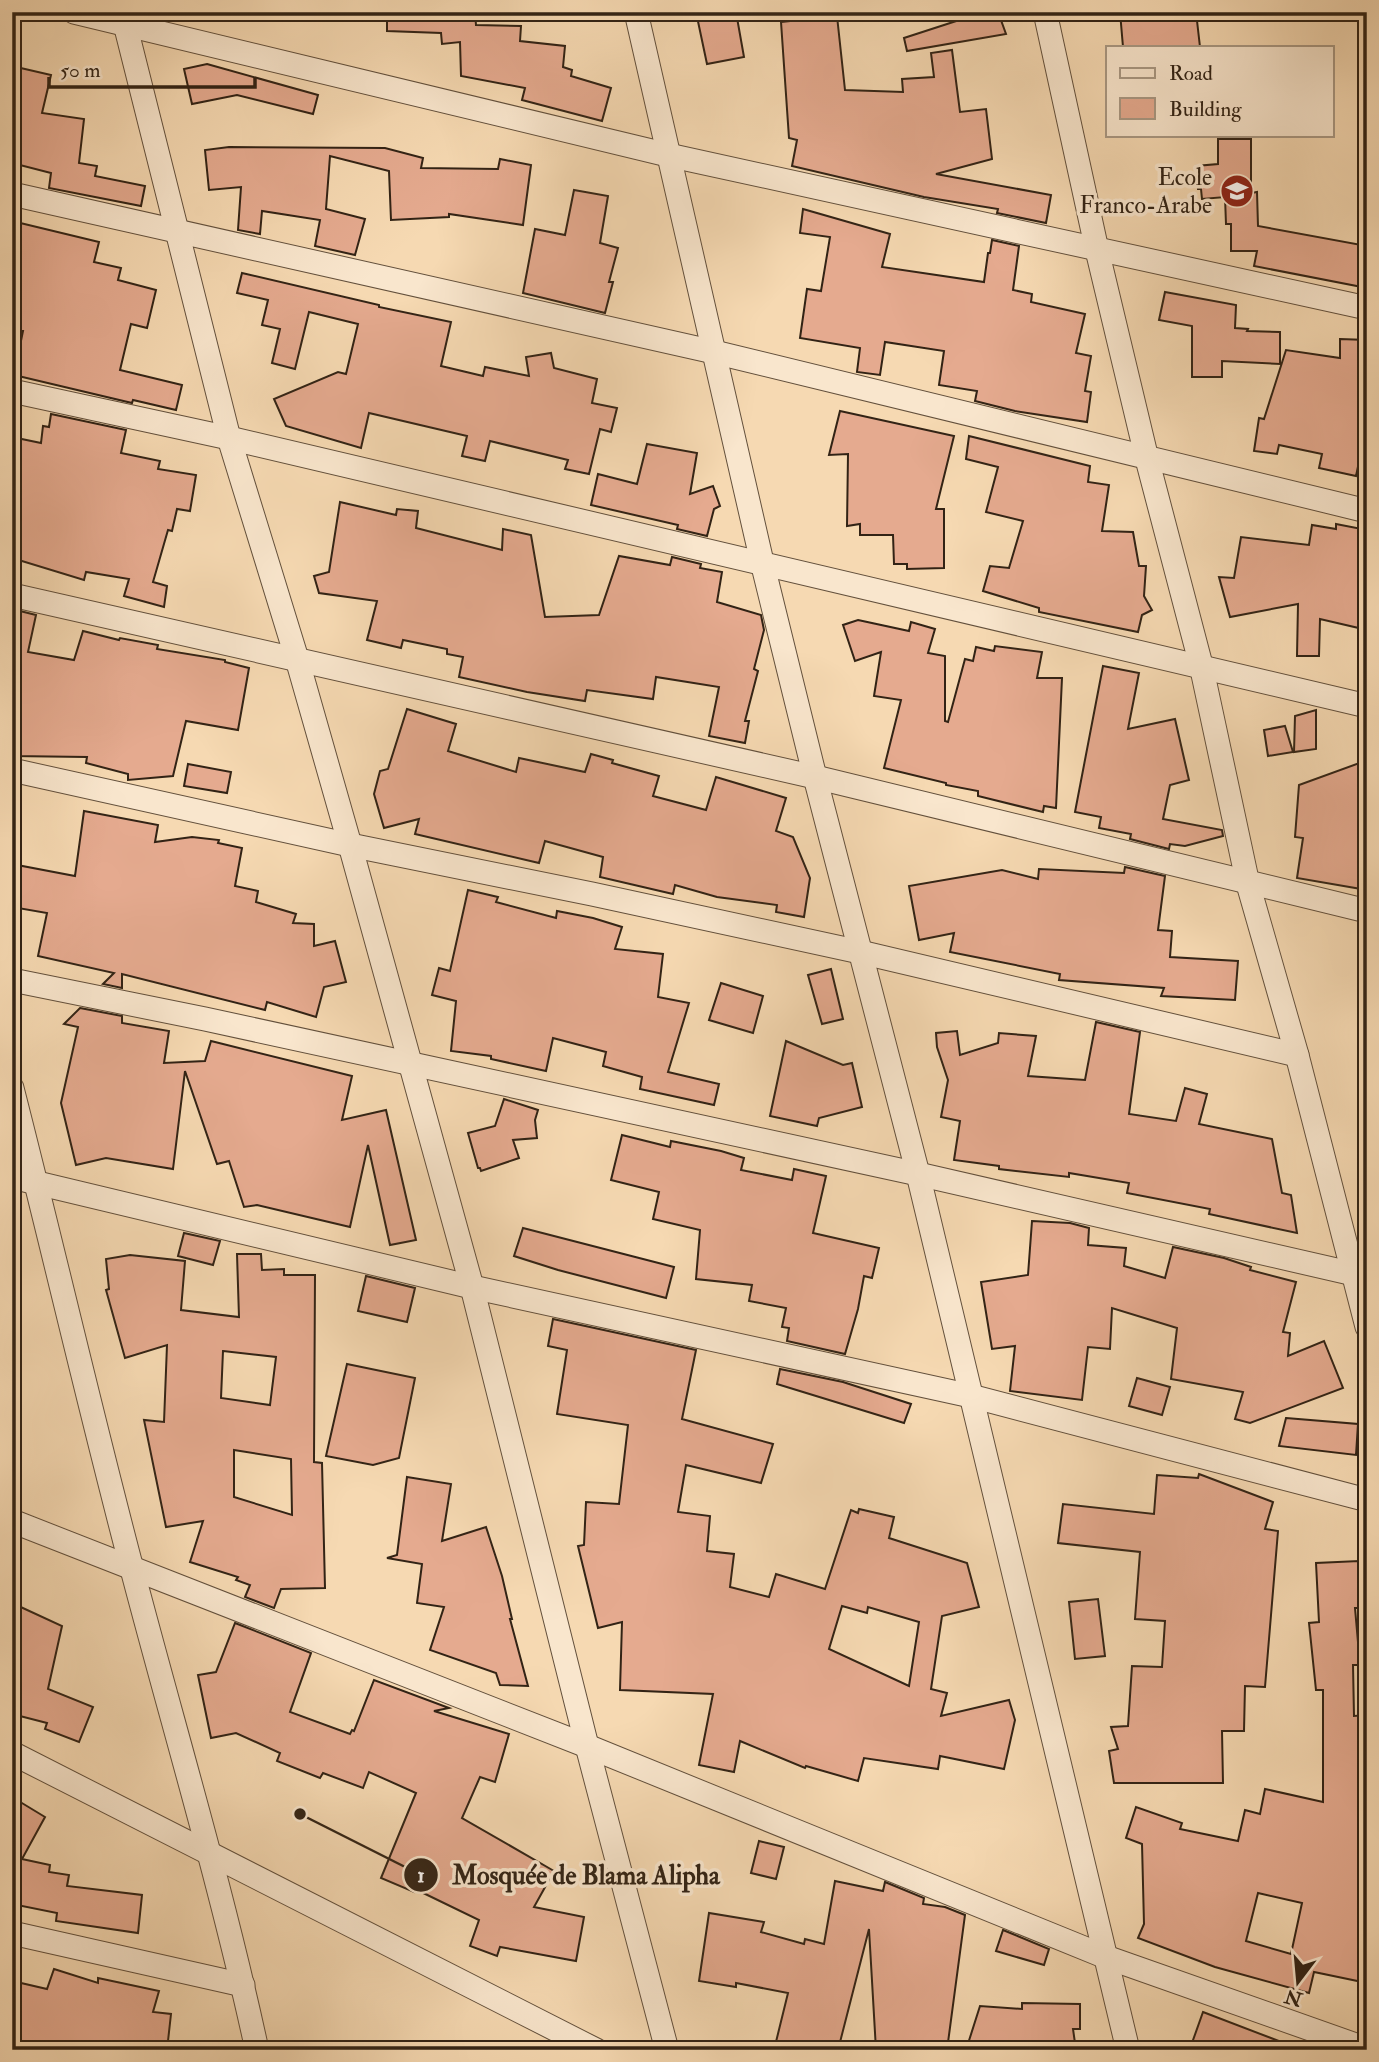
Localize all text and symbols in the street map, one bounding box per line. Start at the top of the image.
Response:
scale bar [49,46,256,90]
legend [1106,46,1334,136]
text: 50 m [60,57,101,84]
text: Road [1169,60,1214,87]
text: Building [1169,96,1242,123]
place label: Ecole Franco-Arabe [1079,162,1212,221]
school or university icon: Ecole Franco-Arabe [1218,172,1256,210]
callout: Mosquée de Blama Alipha [403,1851,734,1898]
text: Mosquée de Blama Alipha [451,1860,721,1893]
text: 1 [417,1862,425,1889]
north arrow [1264,1946,1334,2016]
text: N [1281,1983,1306,2012]

